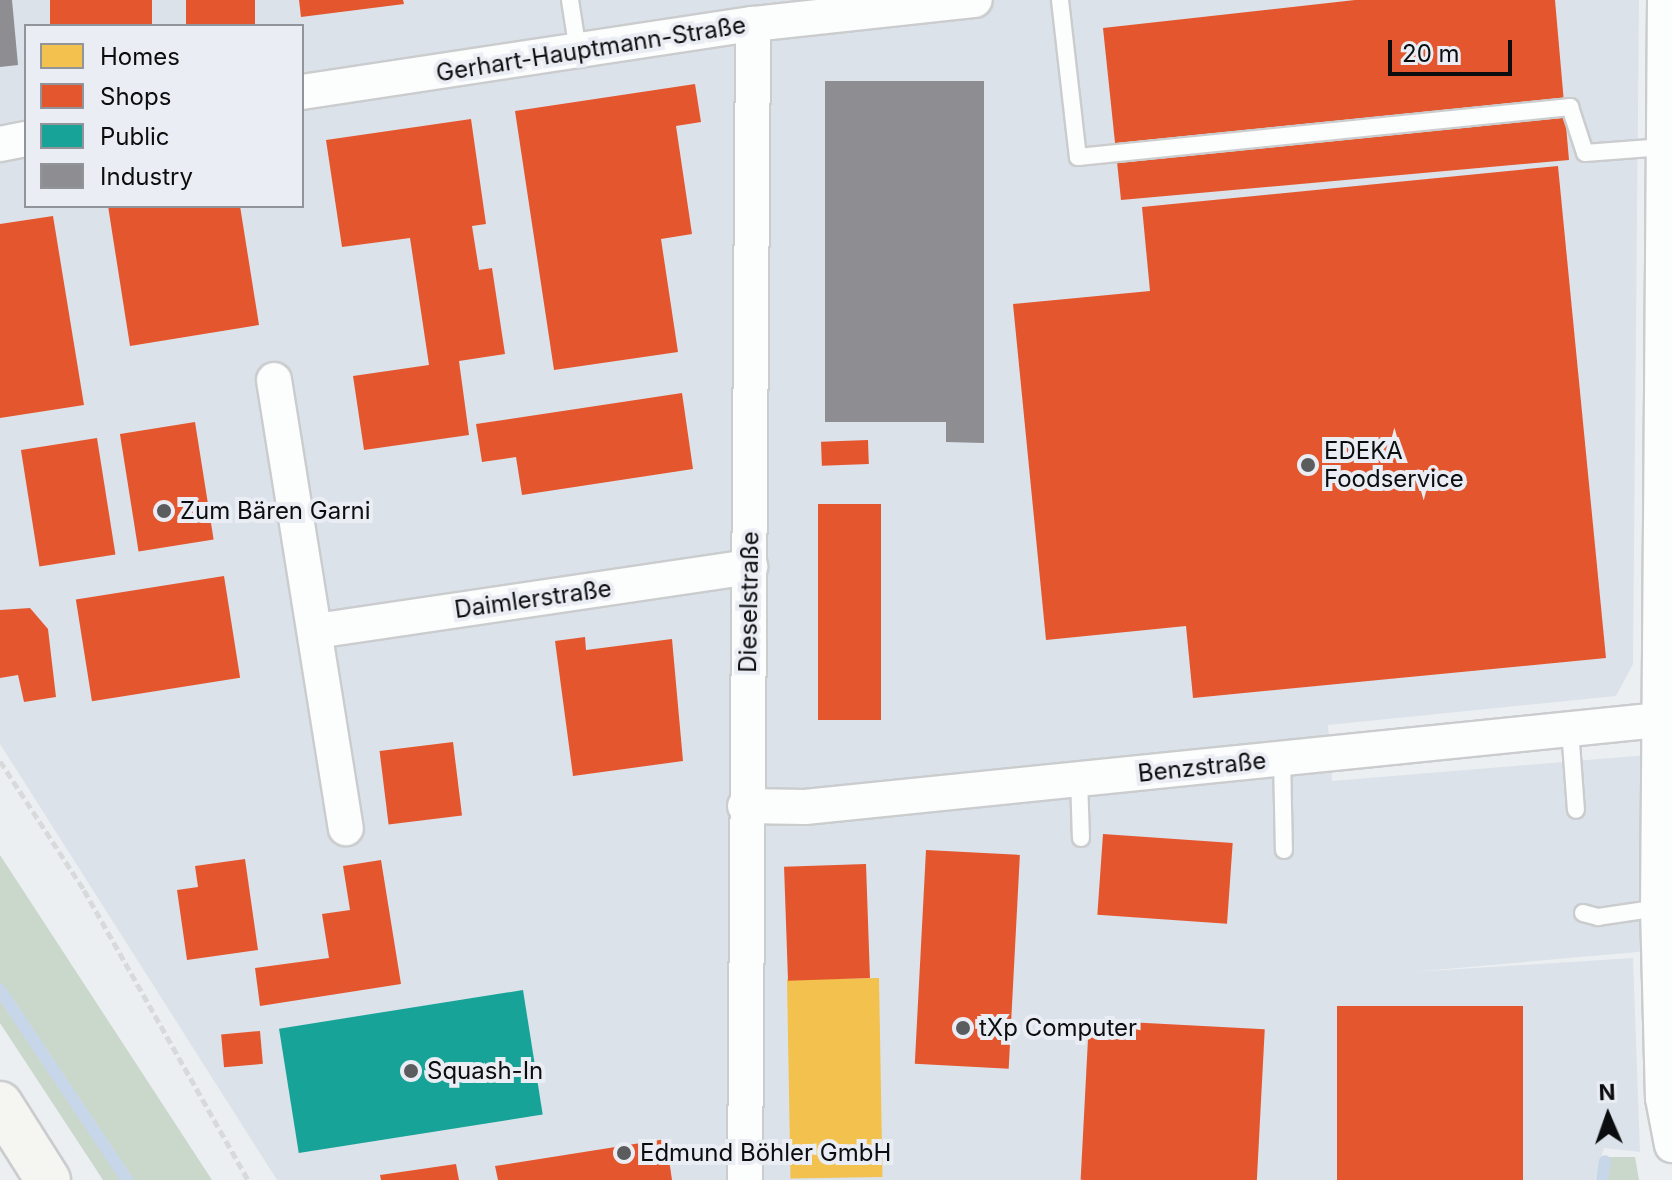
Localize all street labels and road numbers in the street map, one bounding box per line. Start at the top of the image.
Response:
street label: Gerhart-Hauptmann-Straße [434,10,748,88]
street label: Dieselstraße [733,531,765,673]
street label: Daimlerstraße [453,574,613,624]
street label: Benzstraße [1136,746,1268,788]

